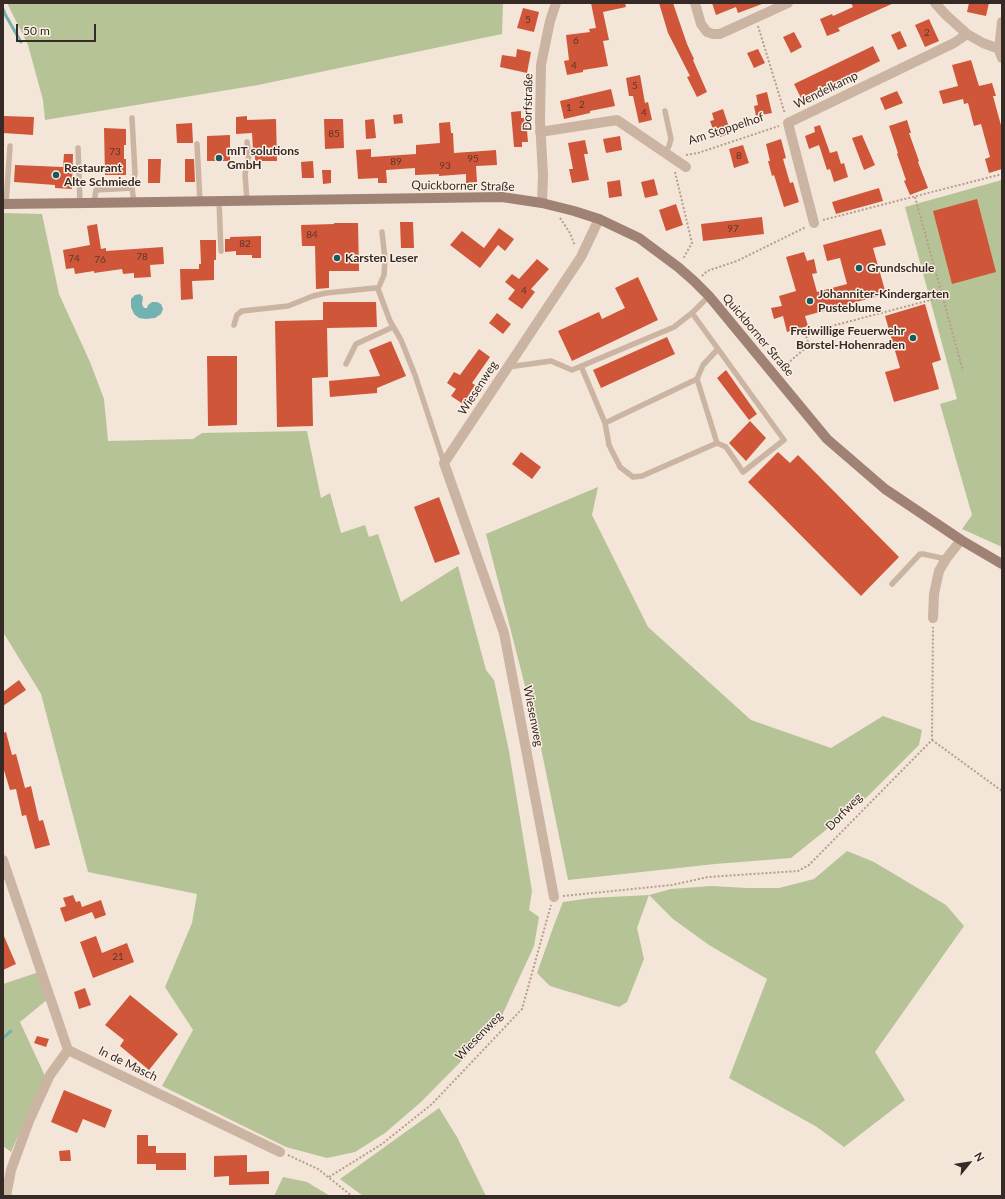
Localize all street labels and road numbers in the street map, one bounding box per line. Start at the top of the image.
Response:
street label: Wendelkamp [792,68,860,112]
street label: Dorfstraße [520,73,536,131]
street label: Am Stoppelhof [686,110,766,148]
street label: Quickborner Straße [411,178,515,194]
street label: Quickborner Straße [719,291,797,379]
street label: Wiesenweg [455,358,501,418]
street label: Wiesenweg [520,684,546,748]
street label: Dorfweg [823,790,865,834]
street label: Wiesenweg [452,1009,506,1063]
street label: In de Masch [96,1044,160,1084]

